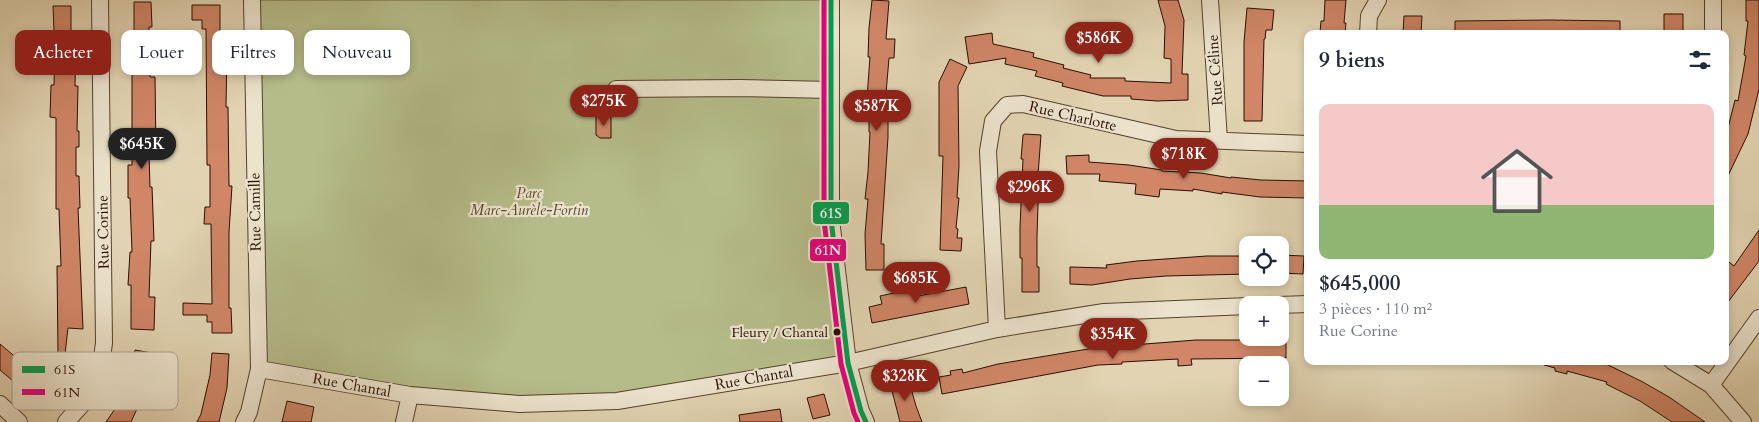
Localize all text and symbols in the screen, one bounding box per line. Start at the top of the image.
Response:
pin: $586K [1064,22,1134,64]
text: $586K [1076,27,1122,49]
chip: Acheter [15,30,111,75]
chip: Louer [121,30,202,75]
chip: Filtres [212,30,294,75]
chip: Nouveau [304,30,410,75]
street label: Rue Céline [1203,34,1227,106]
text: 9 biens [1319,46,1385,75]
icon: filters [1686,46,1714,74]
pin: $275K [569,84,639,127]
text: $275K [581,90,627,112]
pin: $587K [842,90,912,132]
text: $587K [854,95,900,117]
street label: Rue Charlotte [1027,96,1119,136]
pin: $645K [107,128,177,170]
text: $645K [119,133,165,155]
icon: home [1472,136,1562,226]
pin: $718K [1149,138,1219,180]
text: $718K [1161,143,1207,165]
pin: $296K [995,170,1065,213]
street label: Rue Camille [244,172,266,252]
text: $296K [1007,176,1053,198]
park label: Parc Marc-Aurèle-Fortin [470,183,589,220]
street label: Rue Corine [92,195,114,269]
line badge: 61S [812,201,850,225]
text: 61S [820,204,842,223]
map controls [1239,236,1289,406]
button: locate [1239,236,1289,286]
line badge: 61N [809,238,847,262]
text: 61N [815,241,841,260]
pin: $685K [881,262,951,304]
text: $685K [893,267,939,289]
text: $645,000 [1319,269,1400,298]
button: + [1239,296,1289,346]
text: 3 pièces · 110 m² [1319,298,1432,320]
pin: $354K [1078,318,1148,360]
text: Rue Corine [1319,320,1398,342]
place label: Fleury / Chantal [731,323,828,342]
text: $354K [1090,323,1136,345]
marker: Fleury / Chantal [832,327,842,337]
legend [12,352,178,410]
button: − [1239,356,1289,406]
text: 61S [54,360,75,379]
pin: $328K [870,360,940,402]
street label: Rue Chantal [713,361,795,395]
text: $328K [882,365,928,387]
street label: Rue Chantal [311,368,393,402]
text: 61N [54,383,80,402]

